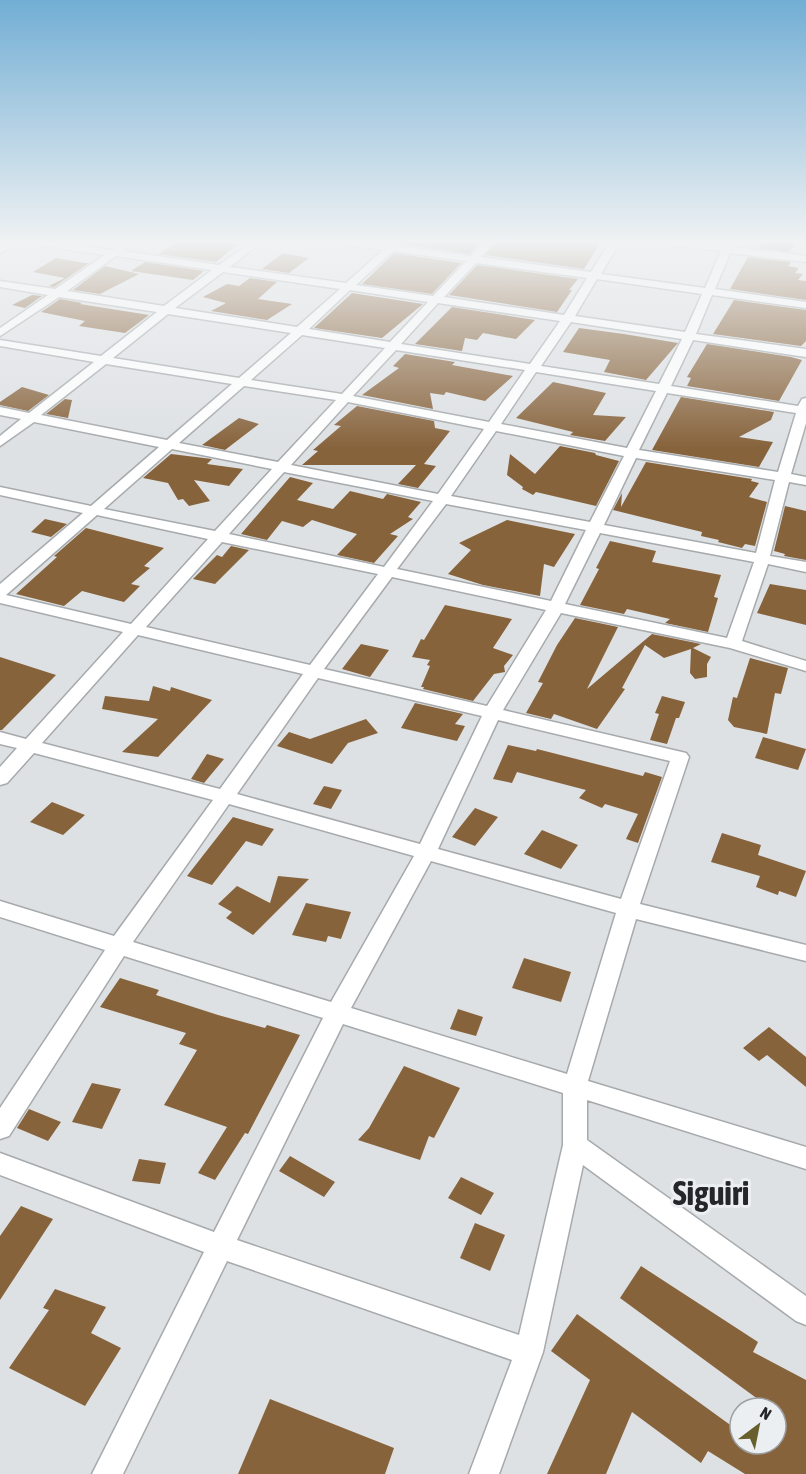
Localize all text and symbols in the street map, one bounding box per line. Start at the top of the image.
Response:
district label: Siguiri [673,1174,749,1212]
north arrow [728,1396,788,1456]
text: N [757,1403,775,1423]

